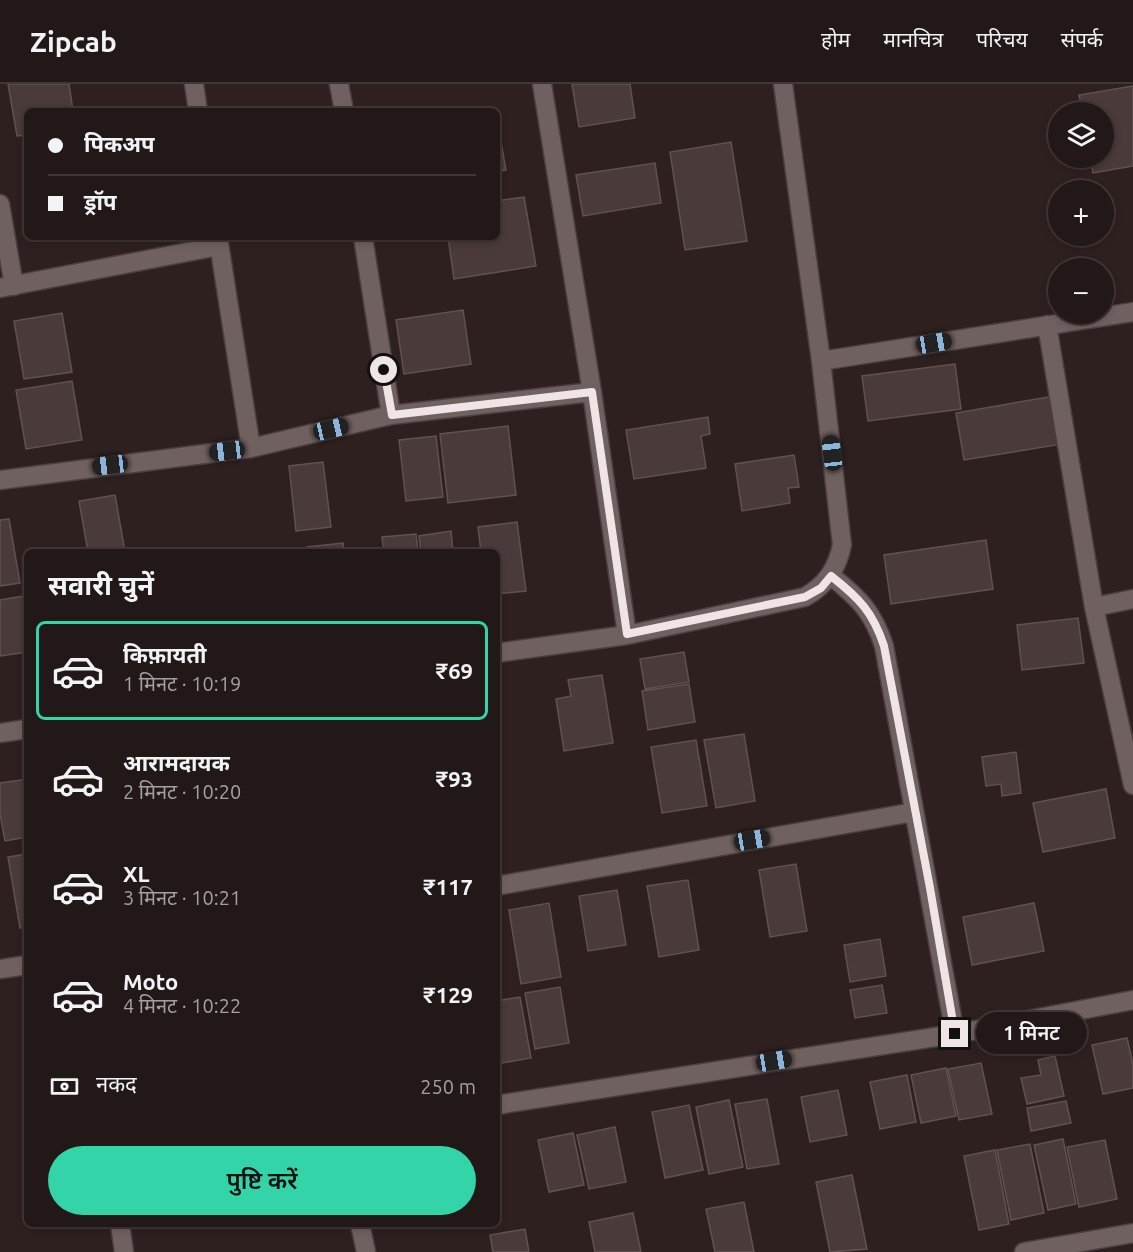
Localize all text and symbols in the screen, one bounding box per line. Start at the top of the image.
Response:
text: Zipcab [30,26,117,57]
text: होम [821,27,850,51]
text: मानचित्र [883,27,943,51]
text: परिचय [976,27,1028,51]
text: संपर्क [1061,27,1103,51]
map controls [1048,102,1114,324]
button: layers [1048,102,1114,168]
text: पिकअप [84,131,155,156]
button: + [1048,180,1114,246]
text: ड्रॉप [84,189,117,214]
button: − [1048,258,1114,324]
car [915,331,953,355]
route start [370,356,397,383]
car [311,416,351,442]
car [821,434,843,472]
car [208,440,246,462]
car [91,454,129,476]
text: सवारी चुनें [48,570,154,600]
text: किफ़ायती [123,642,207,667]
icon: car [51,644,105,698]
text: ₹69 [436,658,473,683]
text: 1 मिनट · 10:19 [123,672,241,695]
text: आरामदायक [123,750,230,775]
icon: car [51,752,105,806]
text: ₹93 [436,766,473,791]
text: 2 मिनट · 10:20 [123,780,241,803]
car [733,828,771,852]
icon: car [51,860,105,914]
text: XL [123,861,150,886]
text: ₹117 [423,874,473,899]
text: 3 मिनट · 10:21 [123,886,241,909]
icon: car [51,968,105,1022]
text: Moto [123,969,178,994]
text: ₹129 [423,982,473,1007]
text: 4 मिनट · 10:22 [123,994,241,1017]
callout: 1 मिनट [976,1013,1087,1055]
route end [941,1020,968,1047]
text: 1 मिनट [1003,1021,1060,1044]
car [755,1049,793,1073]
icon: cash [48,1070,81,1103]
text: नकद [96,1071,137,1096]
text: 250 m [420,1075,476,1098]
button: पुष्टि करें [48,1146,476,1215]

